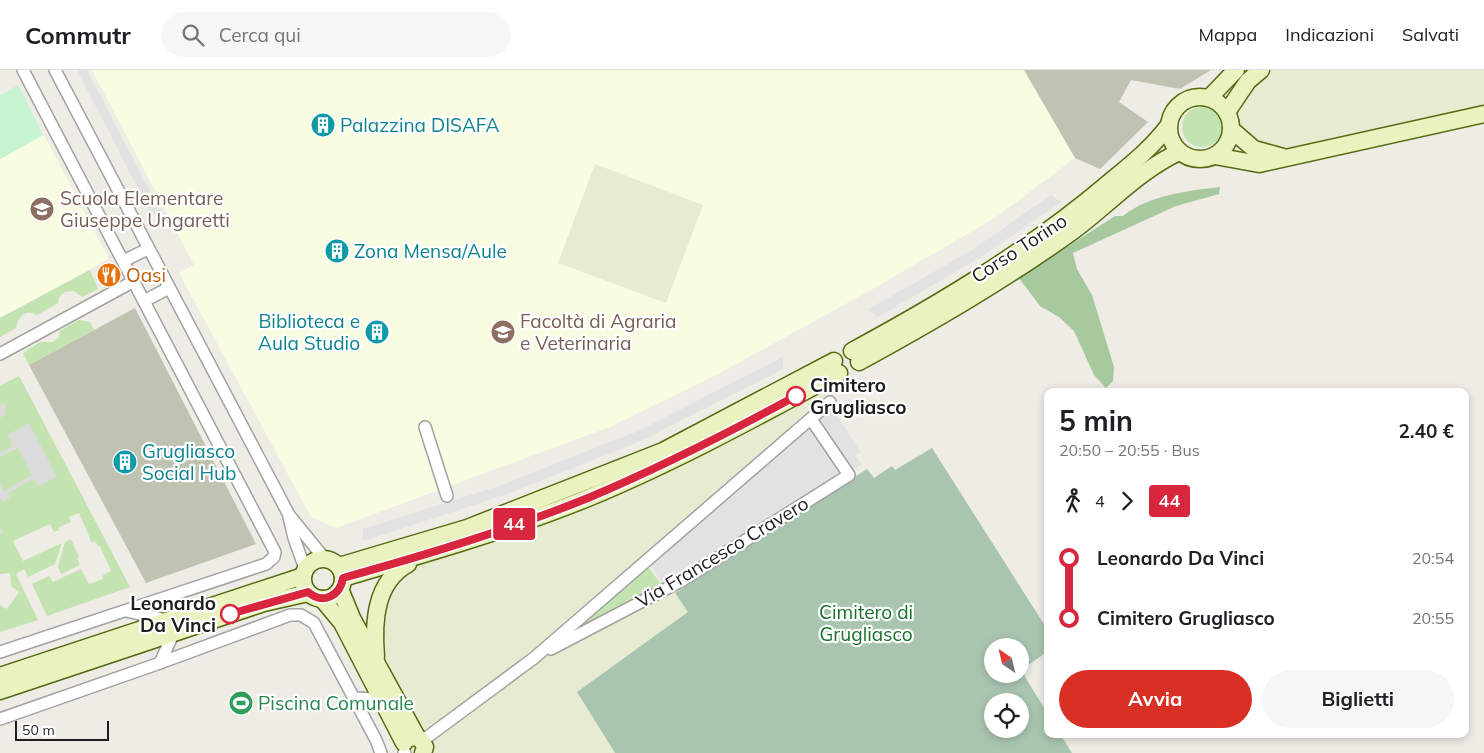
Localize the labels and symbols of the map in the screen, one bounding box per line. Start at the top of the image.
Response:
building icon: Palazzina DISAFA [310,112,336,138]
place label: Palazzina DISAFA [340,113,499,137]
place label: Scuola Elementare Giuseppe Ungaretti [60,186,230,232]
school or university icon: Scuola Elementare Giuseppe Ungaretti [29,196,55,222]
street label: Corso Torino [967,208,1071,288]
building icon: Zona Mensa/Aule [324,238,350,264]
place label: Zona Mensa/Aule [354,239,507,263]
restaurant icon: Oasi [96,262,122,288]
place label: Oasi [126,263,166,287]
place label: Biblioteca e Aula Studio [258,309,360,355]
place label: Facoltà di Agraria e Veterinaria [520,309,677,355]
building icon: Biblioteca e Aula Studio [364,319,390,345]
school or university icon: Facoltà di Agraria e Veterinaria [490,319,516,345]
place label: Cimitero Grugliasco [810,373,907,419]
marker: Cimitero Grugliasco [786,386,806,406]
place label: Grugliasco Social Hub [142,439,236,485]
building icon: Grugliasco Social Hub [112,449,138,475]
street label: Via Francesco Cravero [631,491,813,613]
line badge: 44 [492,508,536,540]
place label: Leonardo Da Vinci [130,591,216,637]
park label: Cimitero di Grugliasco [819,600,913,646]
marker: Leonardo Da Vinci [220,604,240,624]
north arrow [984,638,1029,682]
sports icon: Piscina Comunale [228,690,254,716]
place label: Piscina Comunale [258,691,414,715]
scale bar [15,718,109,741]

